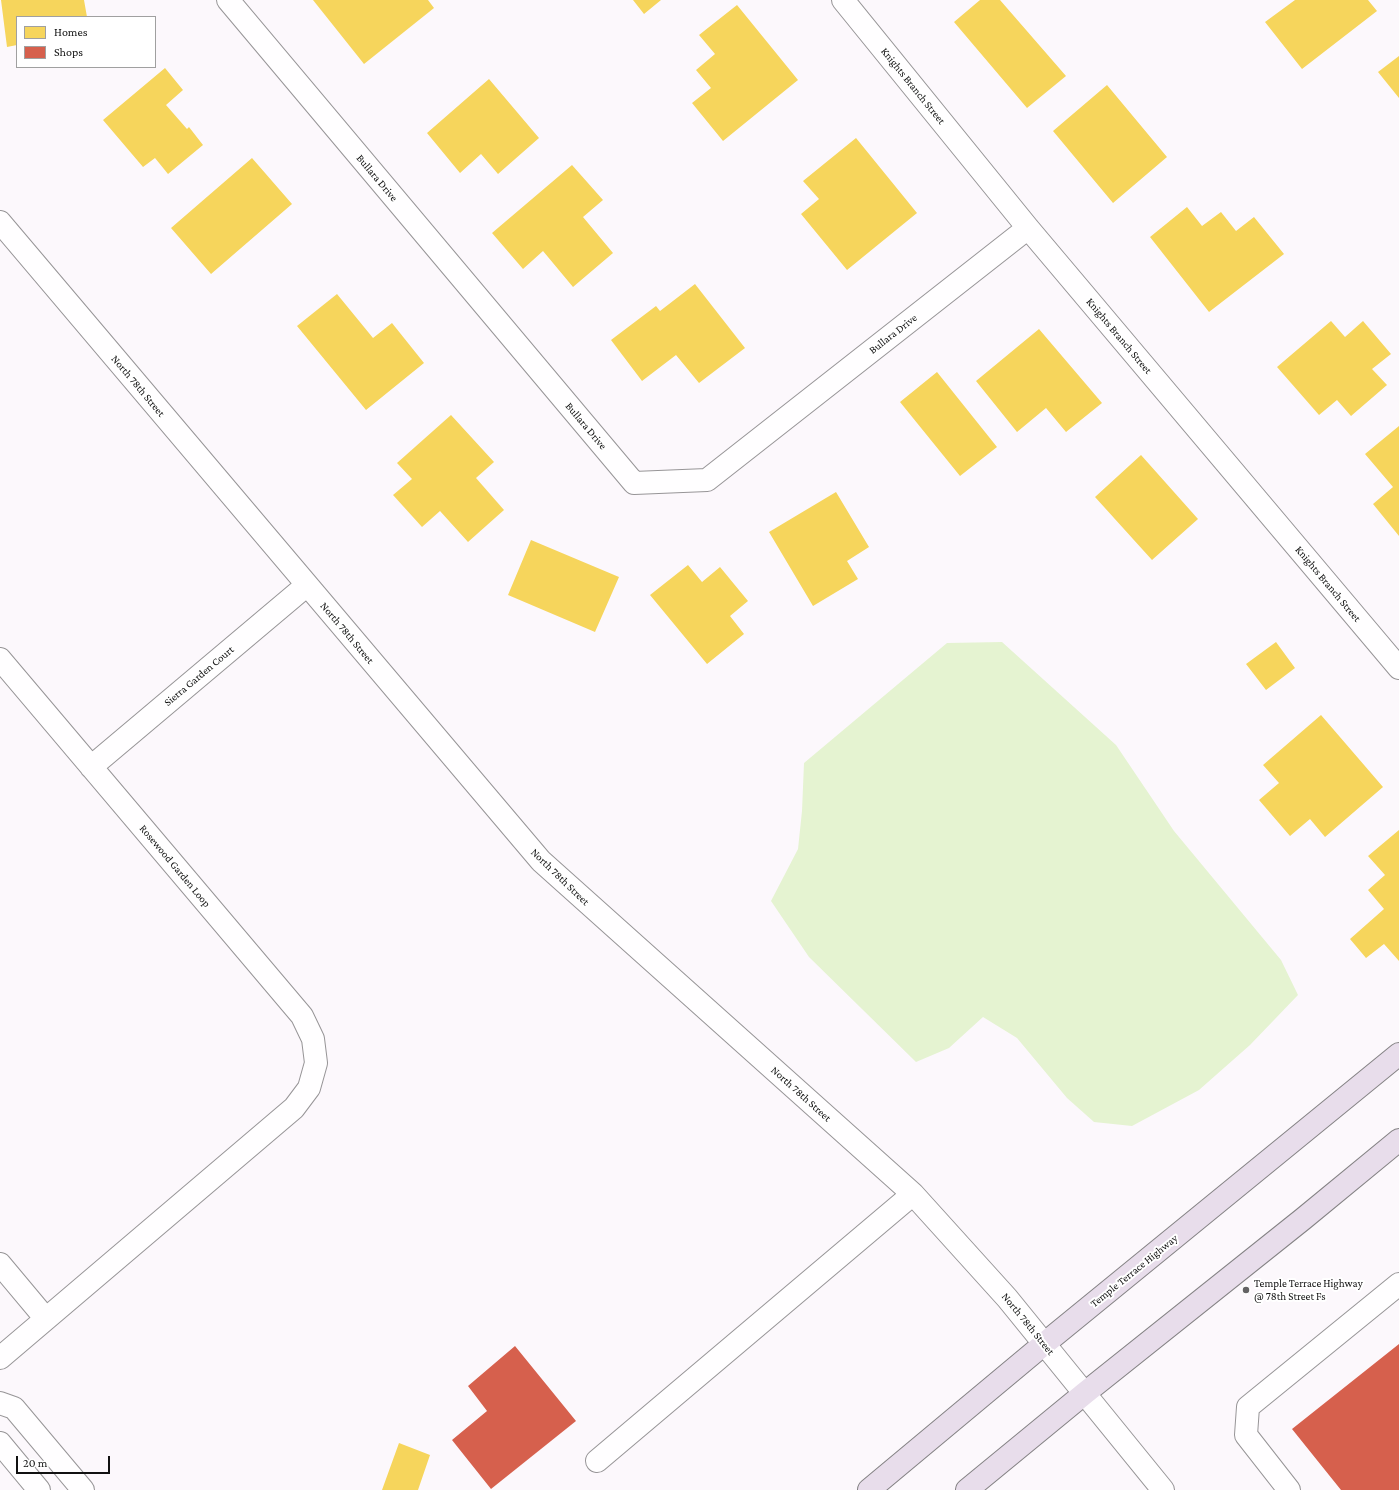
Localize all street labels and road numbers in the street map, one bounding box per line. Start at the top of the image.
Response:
street label: Knights Branch Street [878,45,948,127]
street label: Bullara Drive [353,152,401,204]
street label: Knights Branch Street [1083,295,1155,377]
street label: Bullara Drive [866,311,920,357]
street label: North 78th Street [108,352,168,420]
street label: Bullara Drive [562,400,610,452]
street label: Knights Branch Street [1292,543,1364,625]
street label: North 78th Street [317,599,377,667]
street label: Sierra Garden Court [161,643,237,709]
street label: Rosewood Garden Loop [137,822,213,910]
street label: North 78th Street [528,846,592,908]
street label: North 78th Street [768,1064,834,1124]
street label: Temple Terrace Highway [1088,1232,1180,1310]
street label: North 78th Street [999,1290,1057,1358]

